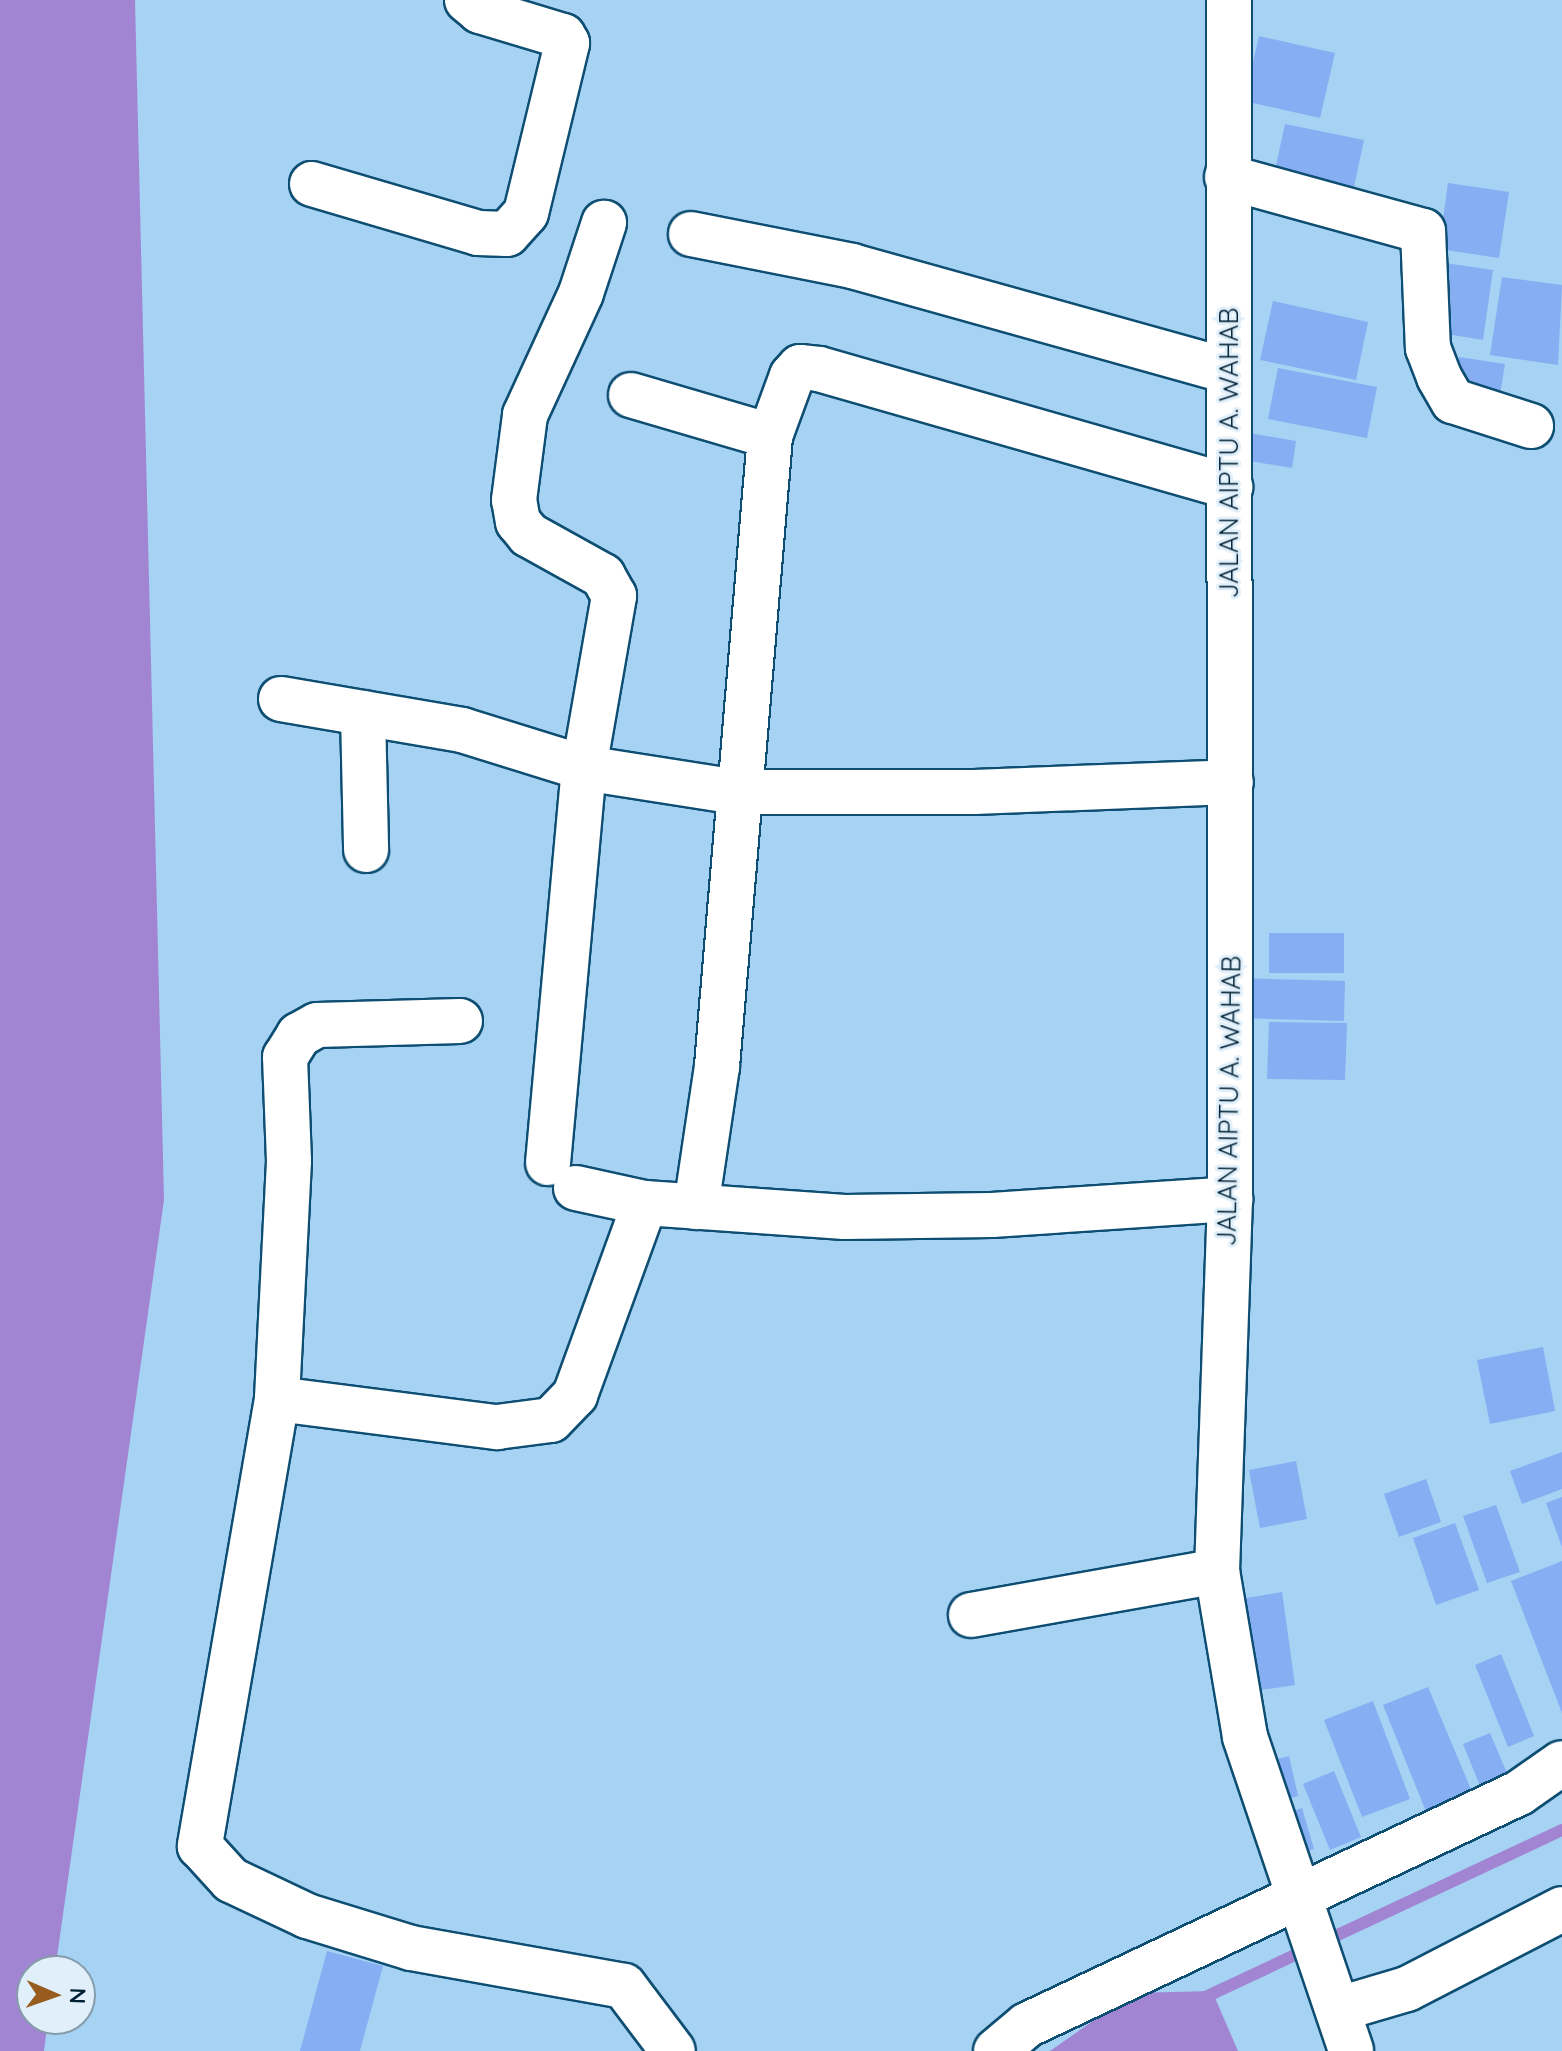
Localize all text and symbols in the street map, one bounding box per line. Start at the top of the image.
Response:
street label: JALAN AIPTU A. WAHAB [1213,308,1245,598]
street label: JALAN AIPTU A. WAHAB [1211,955,1247,1247]
north arrow [16,1955,96,2035]
text: N [64,1987,92,2004]

